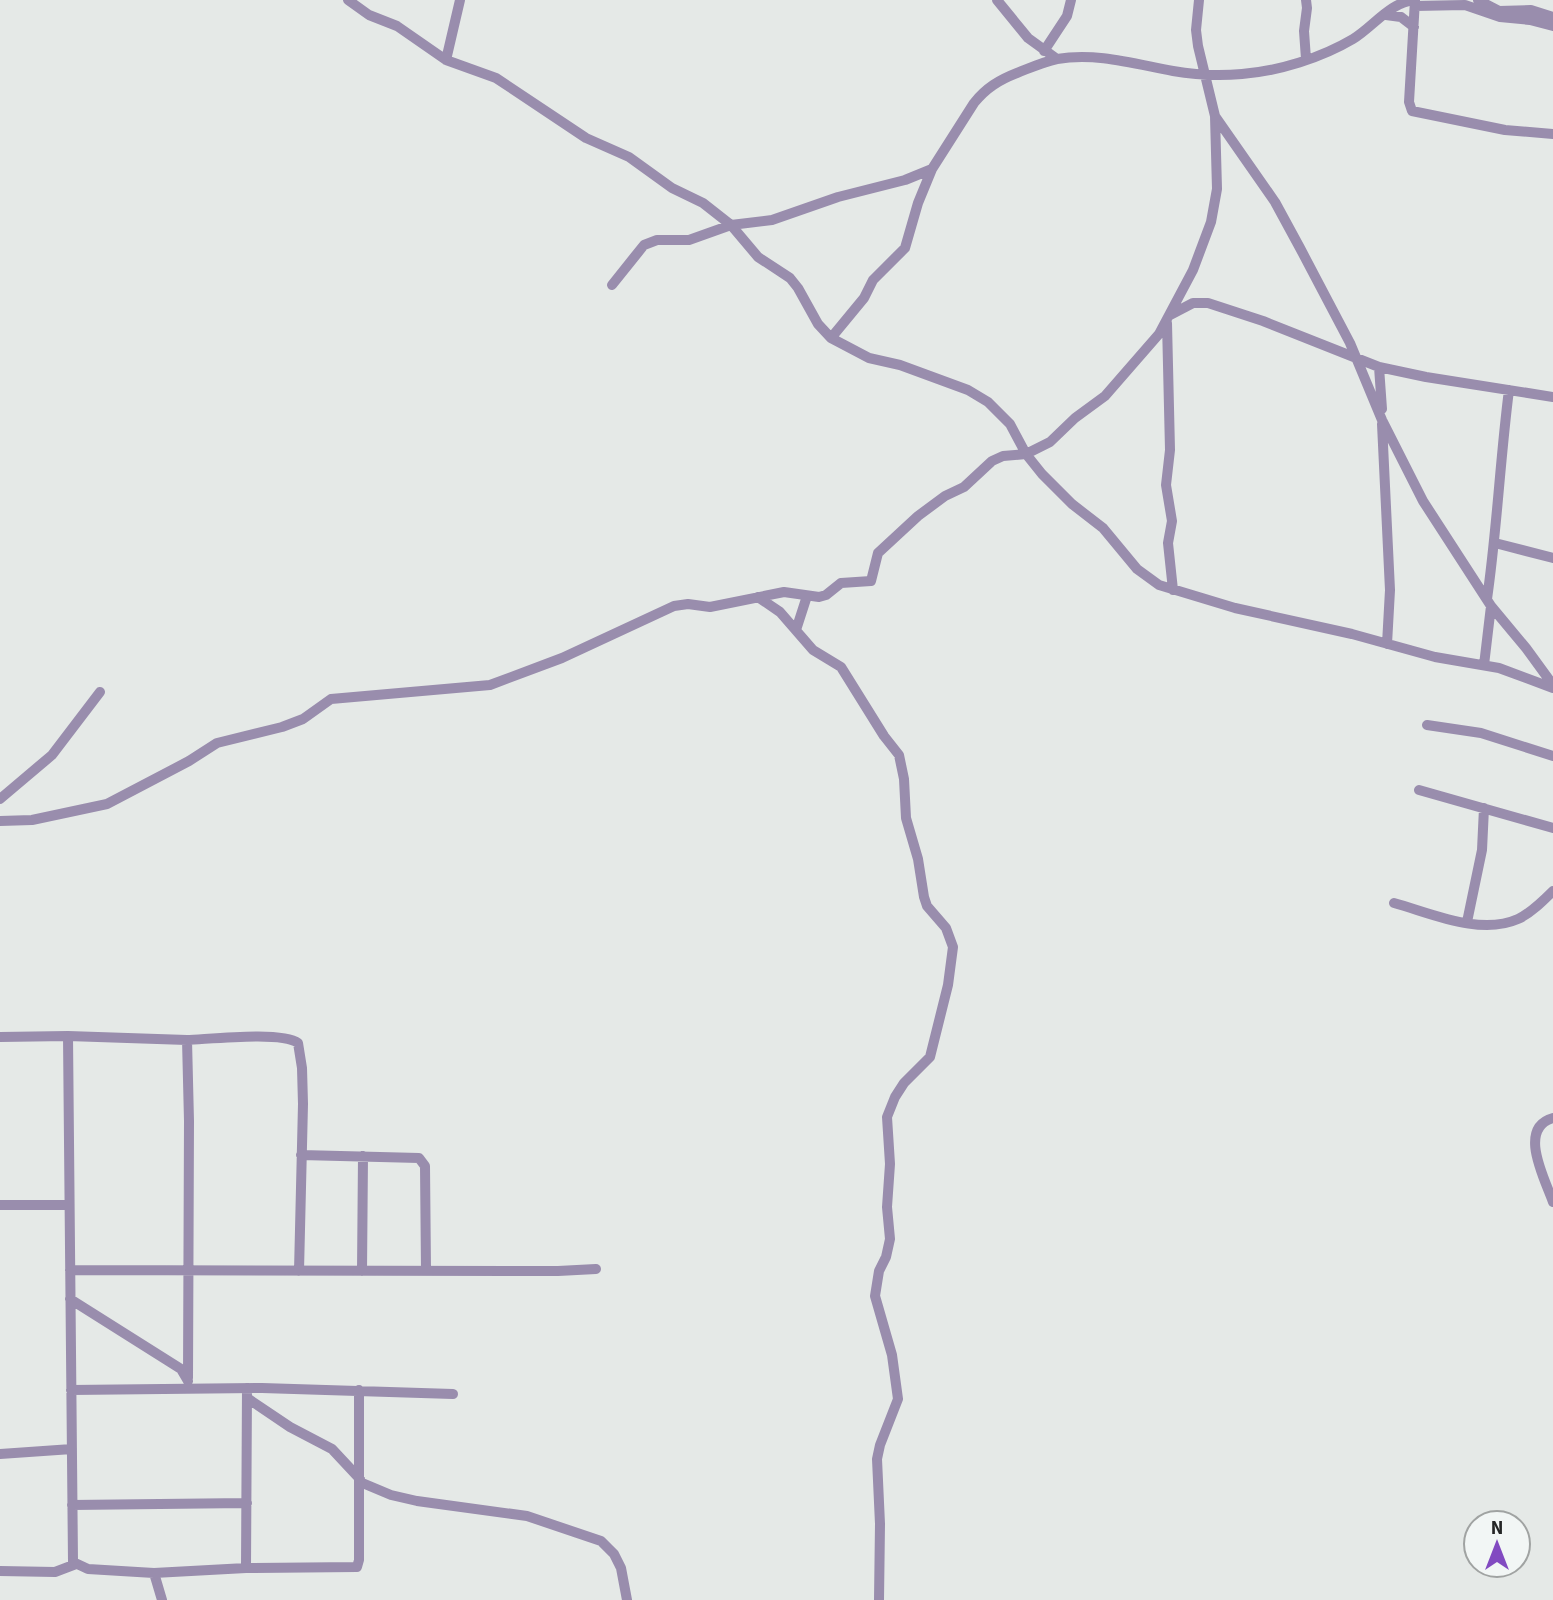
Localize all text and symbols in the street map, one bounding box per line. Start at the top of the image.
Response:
north arrow [1462,1509,1532,1579]
text: N [1491,1515,1503,1542]

